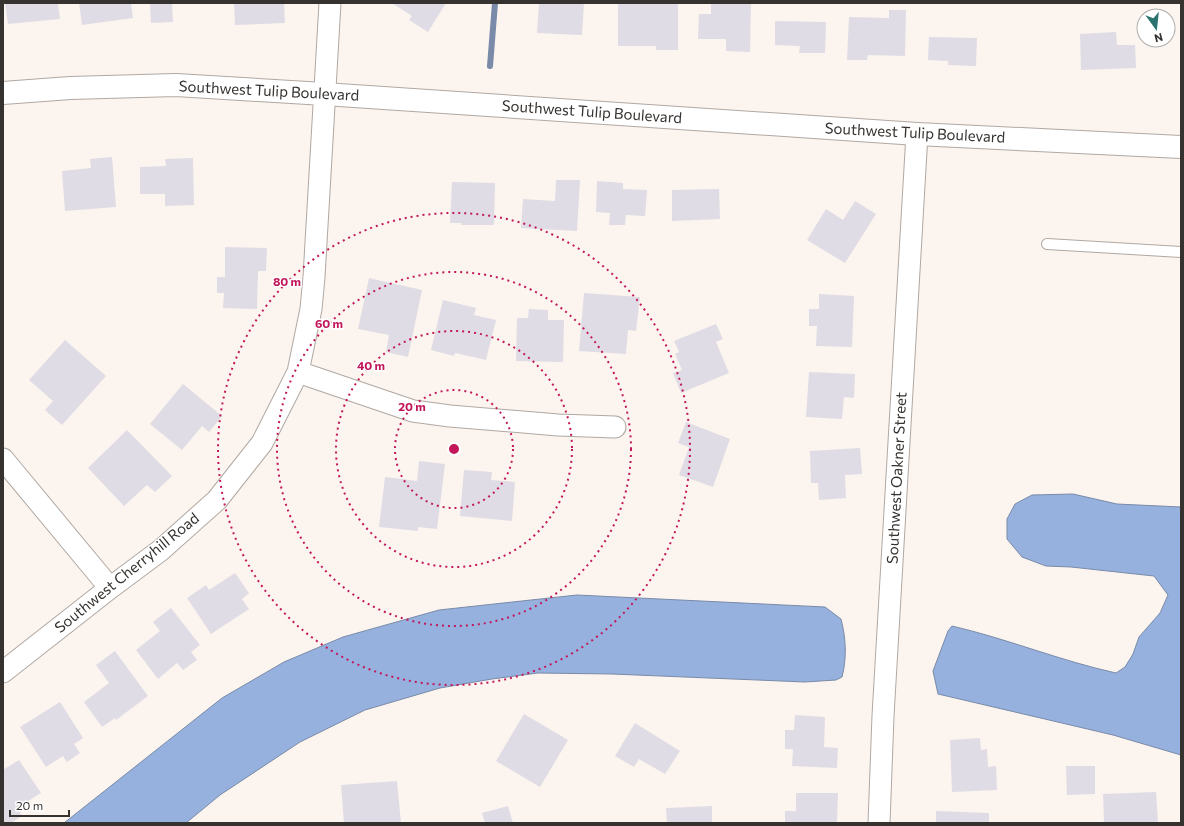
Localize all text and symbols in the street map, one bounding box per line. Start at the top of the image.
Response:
north arrow [1136,8,1176,48]
text: N [1153,31,1164,45]
street label: Southwest Tulip Boulevard [178,76,360,104]
street label: Southwest Tulip Boulevard [501,96,683,126]
street label: Southwest Tulip Boulevard [824,118,1006,146]
text: 80 m [273,274,301,288]
text: 60 m [315,316,343,330]
text: 40 m [357,358,385,372]
street label: Southwest Oakner Street [883,392,909,564]
text: 20 m [398,399,426,413]
centre of rings [447,442,461,456]
street label: Southwest Cherryhill Road [50,508,202,636]
scale bar [10,792,69,818]
text: 20 m [16,798,43,812]

